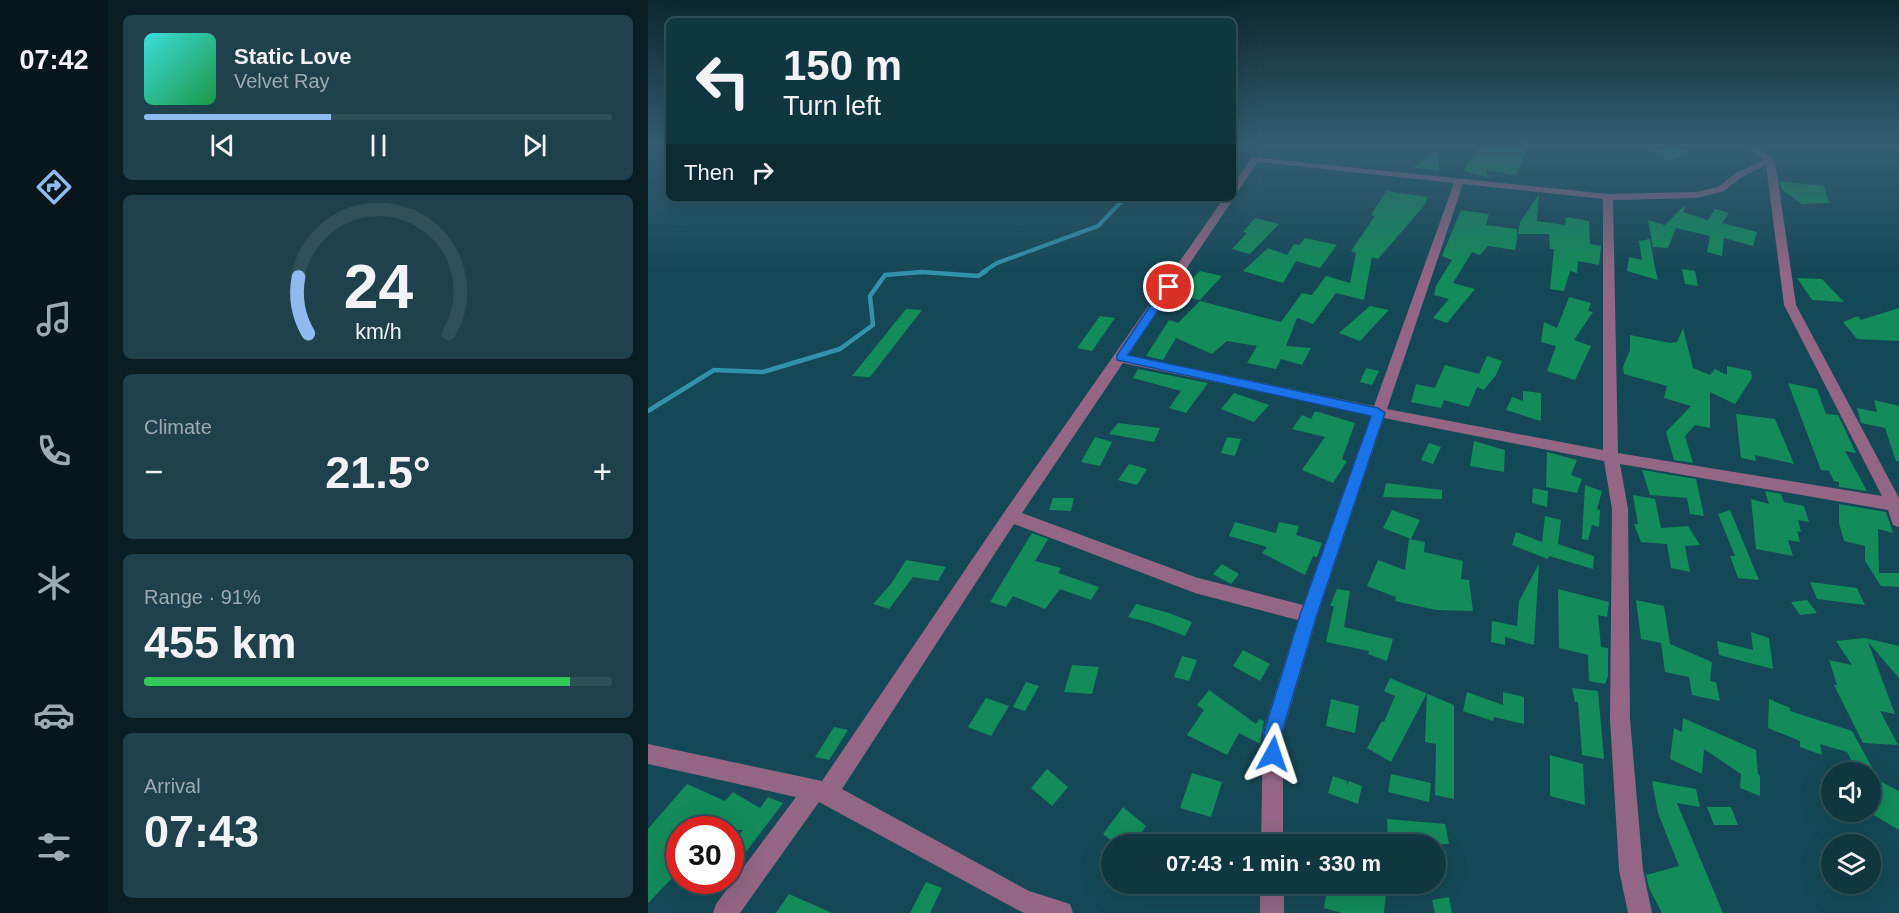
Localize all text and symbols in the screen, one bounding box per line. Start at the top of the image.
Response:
icon: left [684,42,762,120]
text: 150 m [783,42,902,89]
text: Static Love [234,44,351,69]
text: 07:42 [19,45,89,75]
text: Velvet Ray [234,70,330,92]
text: Turn left [783,91,881,121]
icon: previous [206,129,239,162]
icon: pause [362,129,395,162]
icon: next [518,129,551,162]
icon: right [746,156,779,189]
text: Then [684,160,734,185]
icon: directions [33,166,75,208]
text: 24 [343,252,413,321]
pin [1143,261,1194,312]
icon: arrive [1152,270,1185,303]
icon: music [33,298,75,340]
text: km/h [355,320,401,344]
text: Climate [144,416,212,438]
icon: phone [33,430,75,472]
text: 21.5° [325,447,431,498]
text: − [144,453,163,490]
text: + [593,453,612,490]
icon: climate [33,562,75,604]
text: Range · 91% [144,586,261,608]
text: 455 km [144,617,297,668]
icon: car [33,694,75,736]
position arrow [1241,722,1305,786]
map controls [1821,762,1881,894]
button: sound [1821,762,1881,822]
text: Arrival [144,775,201,797]
text: 07:43 [144,806,259,857]
speed limit sign: 30 [666,816,744,894]
icon: filters [33,826,75,868]
button: layers [1821,834,1881,894]
text: 07:43 · 1 min · 330 m [1166,851,1381,876]

